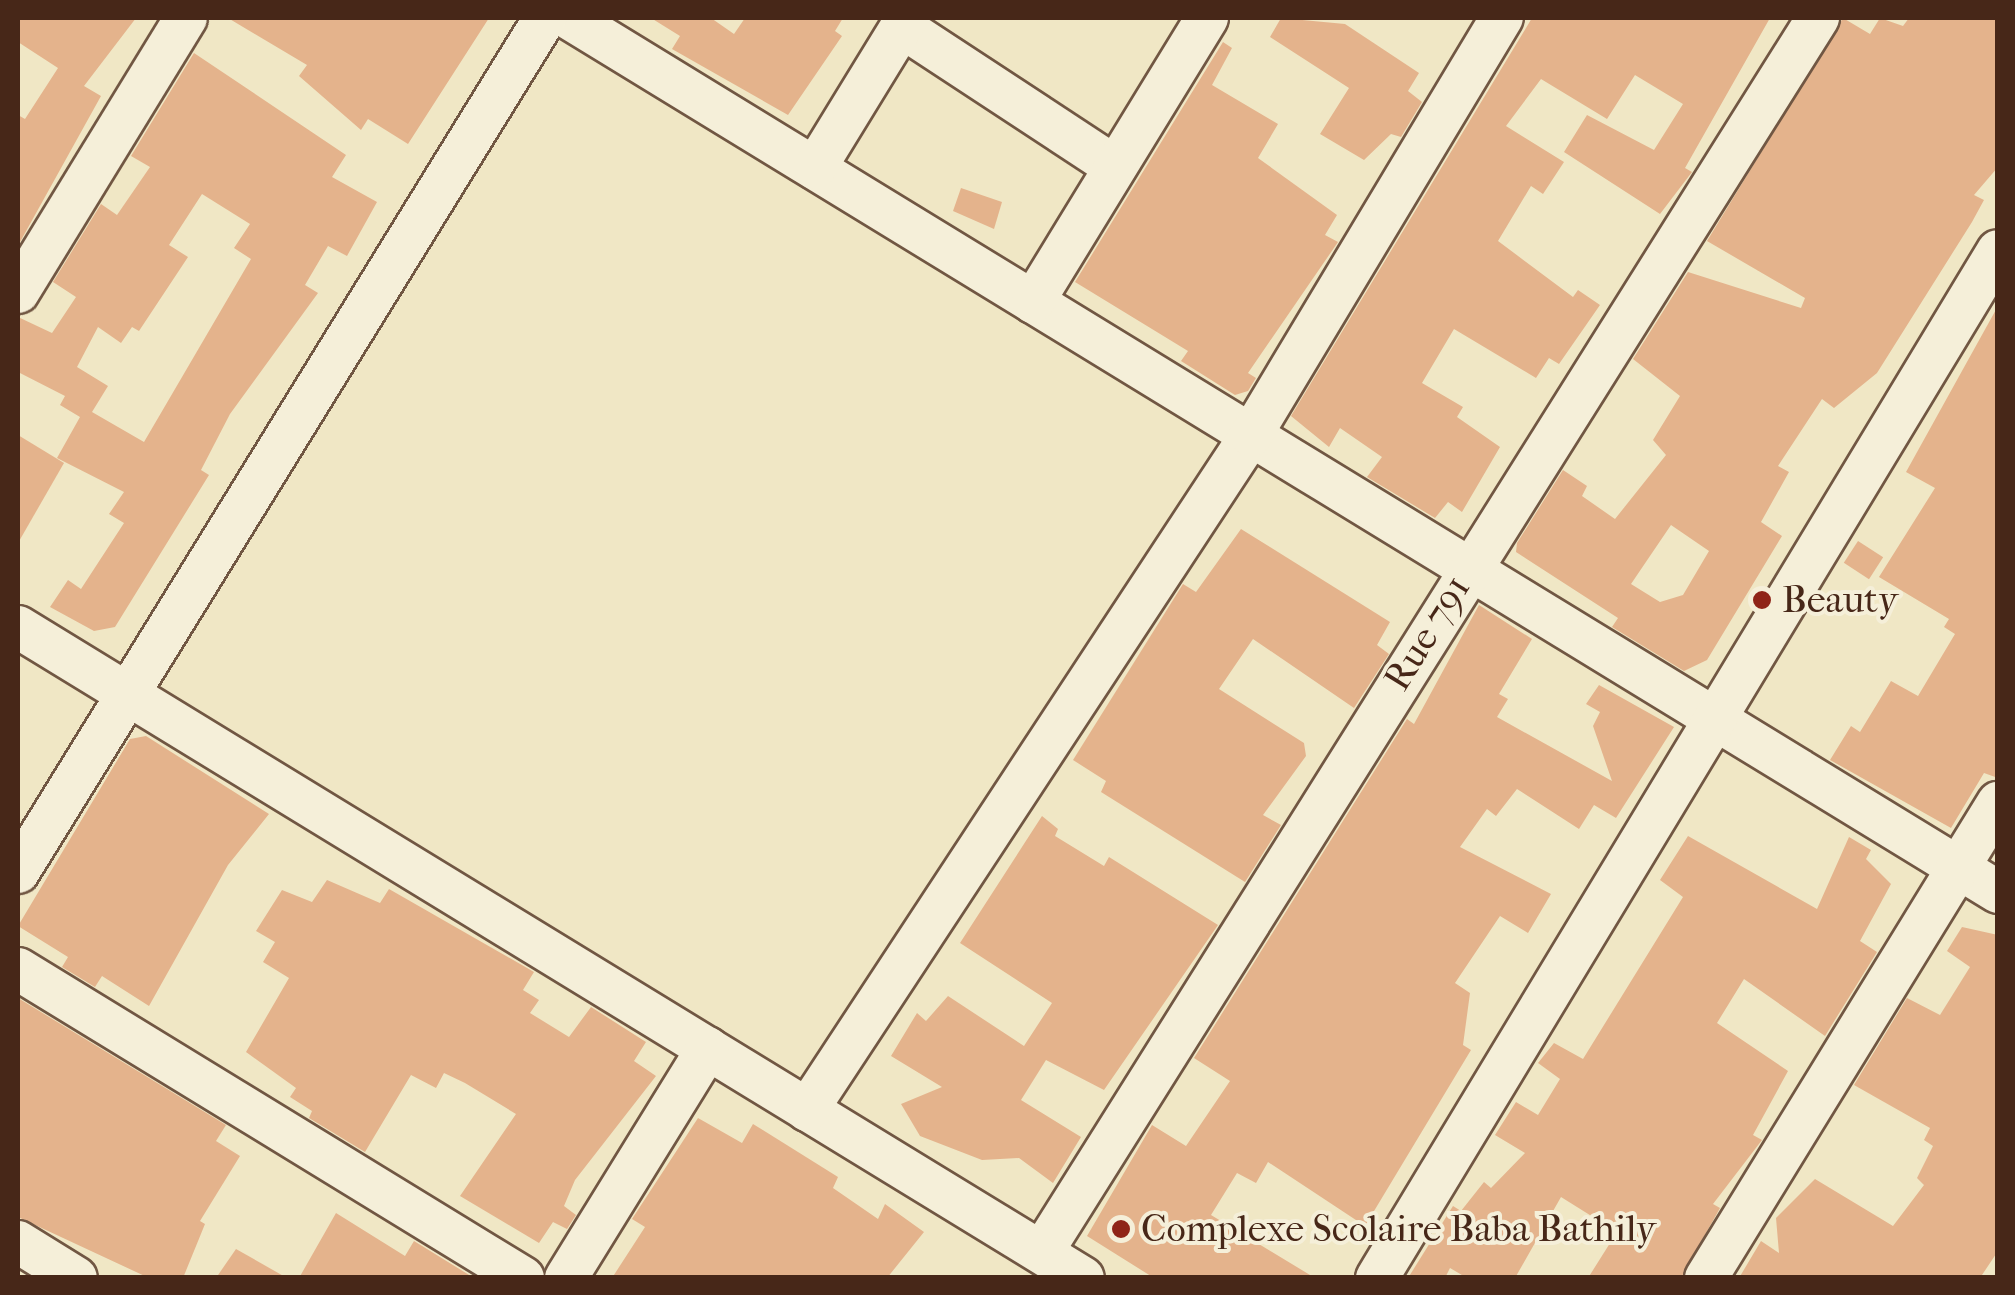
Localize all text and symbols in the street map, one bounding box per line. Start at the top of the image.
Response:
street label: Rue 791 [1374,567,1480,699]
place label: Beauty [1782,577,1898,623]
marker: Beauty [1751,589,1773,611]
place label: Complexe Scolaire Baba Bathily [1141,1206,1656,1252]
marker: Complexe Scolaire Baba Bathily [1110,1218,1132,1240]

